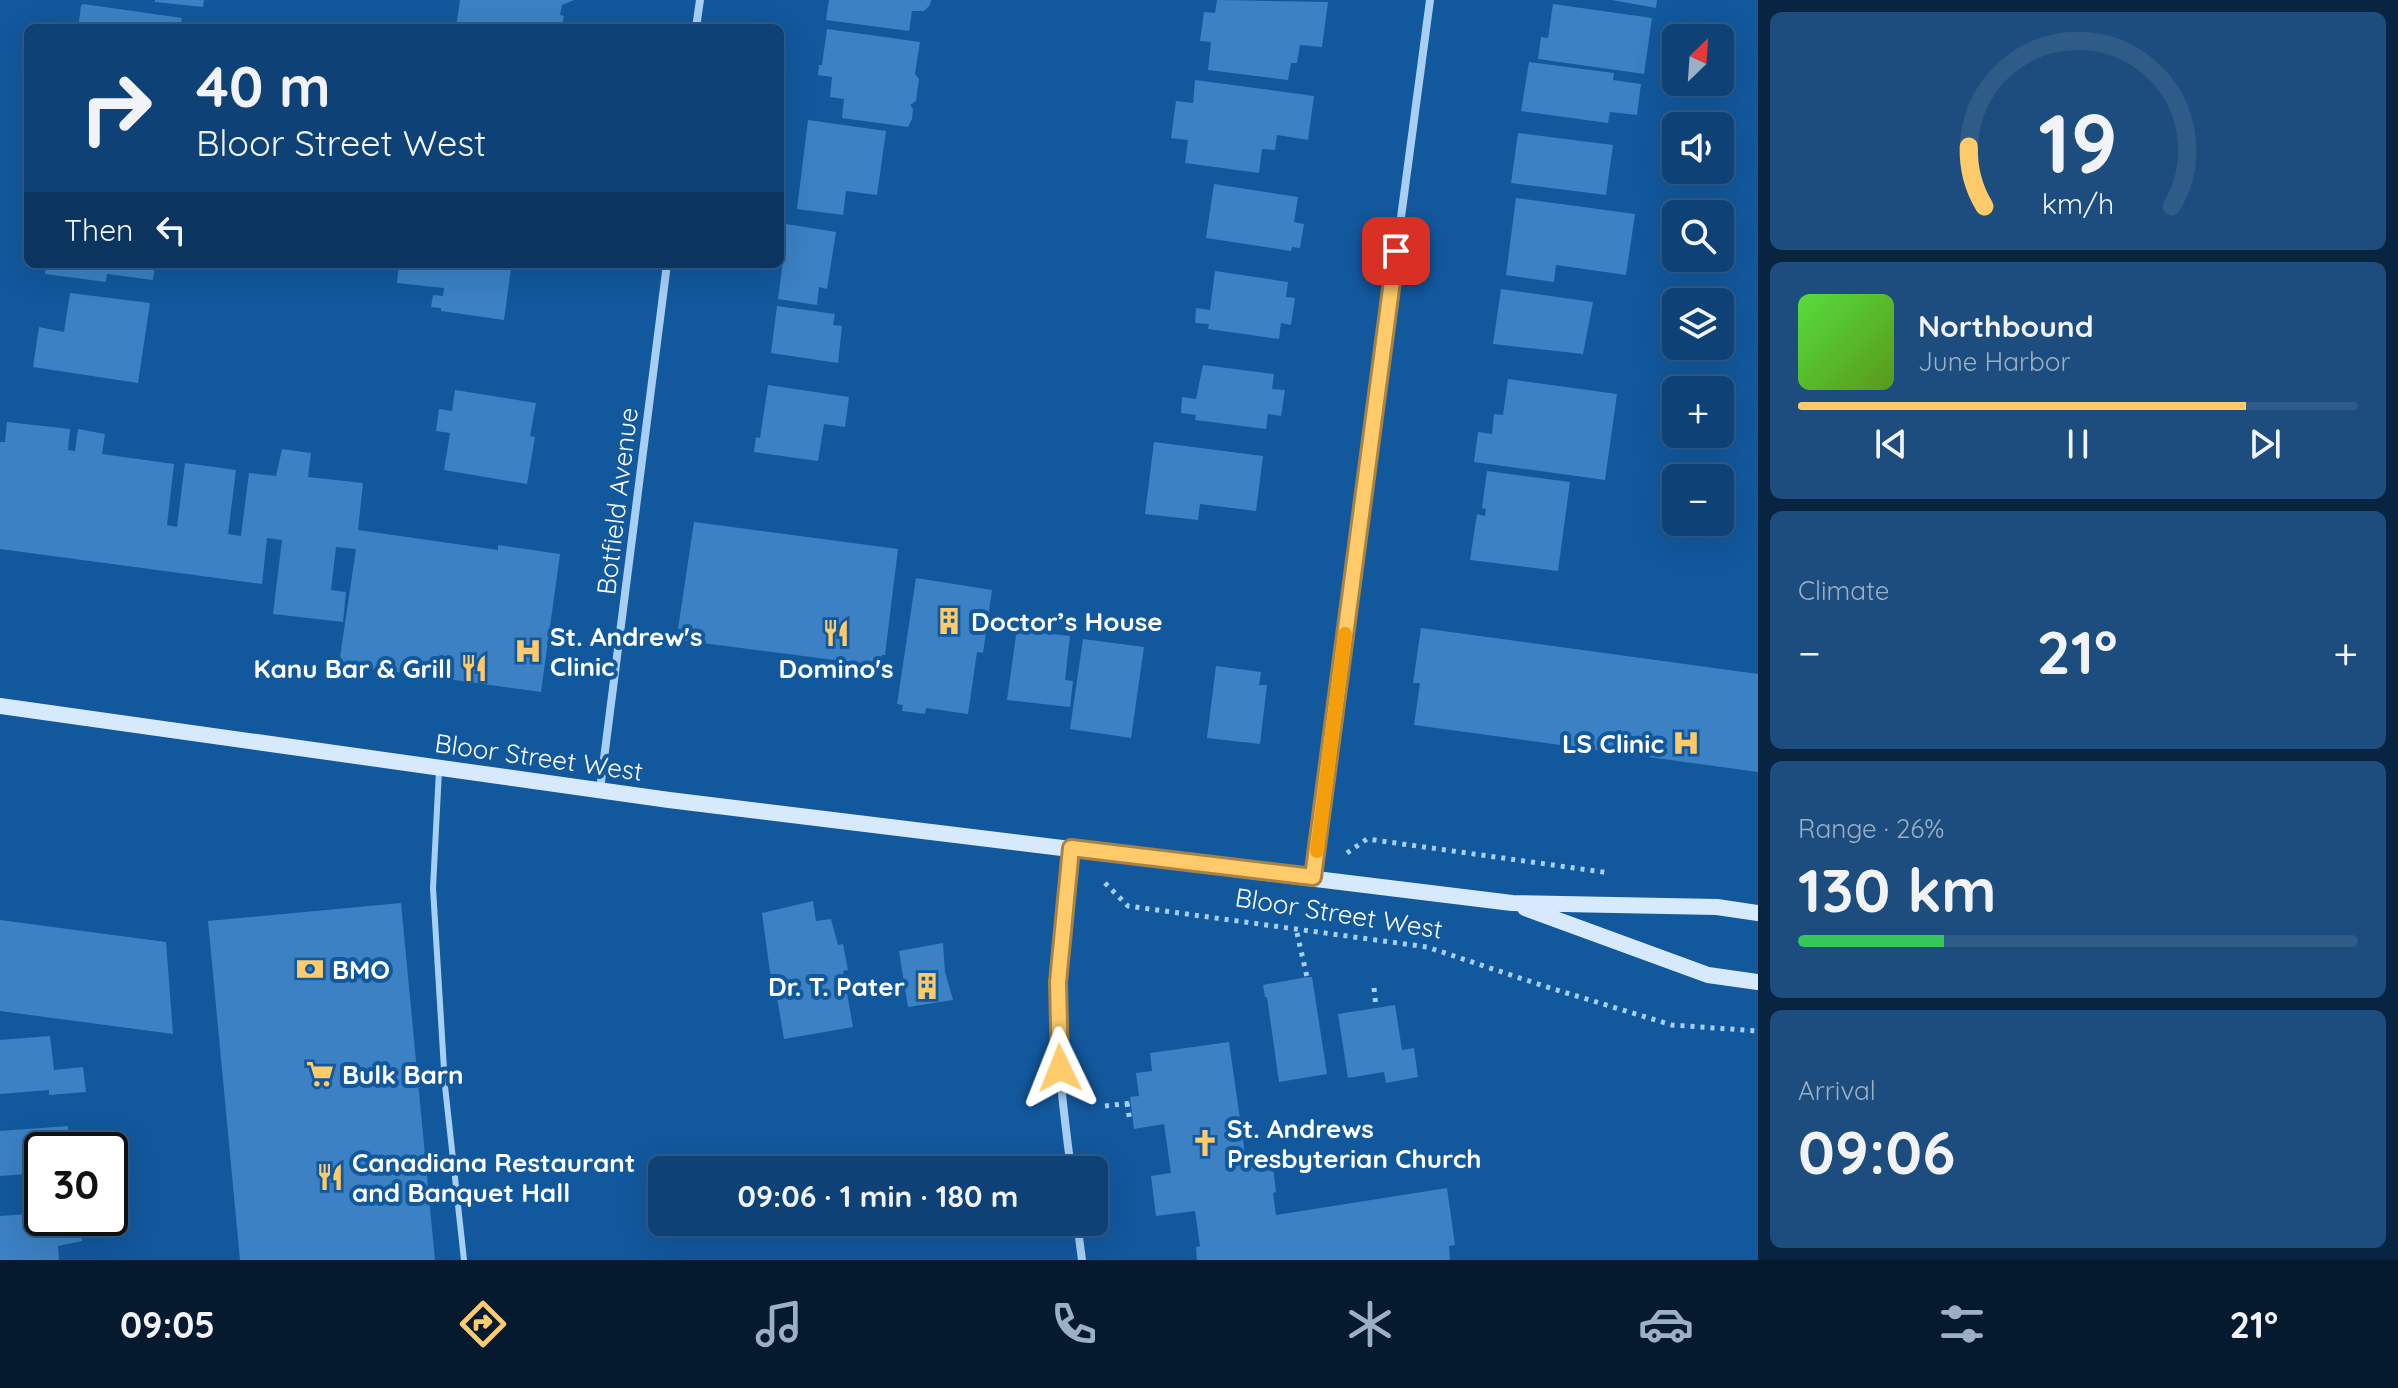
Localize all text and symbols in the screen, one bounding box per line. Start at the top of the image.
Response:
north arrow [1662,24,1734,96]
map controls [1662,24,1734,536]
text: 40 m [196,51,331,121]
icon: right [64,56,168,160]
text: 19 [2038,89,2118,193]
button: sound [1662,112,1734,184]
text: Bloor Street West [196,120,486,165]
text: km/h [2042,185,2114,221]
button: search [1662,200,1734,272]
icon: left [149,208,193,252]
text: Then [64,211,133,249]
pin [1362,217,1430,285]
icon: arrive [1374,229,1418,273]
button: layers [1662,288,1734,360]
text: Northbound [1918,307,2094,345]
text: June Harbor [1918,345,2070,378]
button: + [1662,376,1734,448]
street label: Botfield Avenue [589,405,645,597]
icon: previous [1869,422,1913,466]
icon: pause [2056,422,2100,466]
icon: next [2243,422,2287,466]
button: − [1662,464,1734,536]
text: Climate [1798,574,1889,607]
place label: Doctor’s House [971,605,1163,638]
building icon: Doctor’s House [934,606,964,636]
text: 21° [2037,614,2118,689]
restaurant icon: Domino's [821,618,851,648]
place label: St. Andrew's Clinic [550,620,702,683]
text: − [1798,625,1821,680]
text: + [2333,625,2358,680]
hospital icon: St. Andrew's Clinic [513,636,543,666]
place label: Kanu Bar & Grill [253,652,452,685]
place label: Domino's [779,652,893,685]
restaurant icon: Kanu Bar & Grill [459,653,489,683]
street label: Bloor Street West [433,726,645,788]
place label: LS Clinic [1562,727,1664,760]
hospital icon: LS Clinic [1671,728,1701,758]
text: Range · 26% [1798,812,1945,845]
text: 130 km [1798,852,1997,927]
street label: Bloor Street West [1233,880,1445,946]
place label: BMO [332,953,390,986]
bank icon: BMO [295,954,325,984]
place label: Dr. T. Pater [768,970,905,1003]
building icon: Dr. T. Pater [912,971,942,1001]
position arrow [1018,1026,1102,1110]
place label: Bulk Barn [342,1058,464,1091]
supermarket icon: Bulk Barn [305,1059,335,1089]
text: Arrival [1798,1074,1876,1107]
place label: St. Andrews Presbyterian Church [1227,1112,1482,1175]
text: 09:06 [1798,1114,1955,1189]
church icon: St. Andrews Presbyterian Church [1190,1128,1220,1158]
speed limit sign: 30 [24,1132,128,1236]
place label: Canadiana Restaurant and Banquet Hall [352,1146,635,1209]
restaurant icon: Canadiana Restaurant and Banquet Hall [315,1162,345,1192]
text: 09:06 · 1 min · 180 m [738,1177,1018,1215]
icon: directions [455,1296,511,1352]
icon: music [751,1296,807,1352]
icon: phone [1046,1296,1102,1352]
icon: climate [1342,1296,1398,1352]
icon: car [1638,1296,1694,1352]
icon: filters [1934,1296,1990,1352]
text: 09:05 [120,1302,215,1347]
text: 21° [2229,1302,2278,1347]

